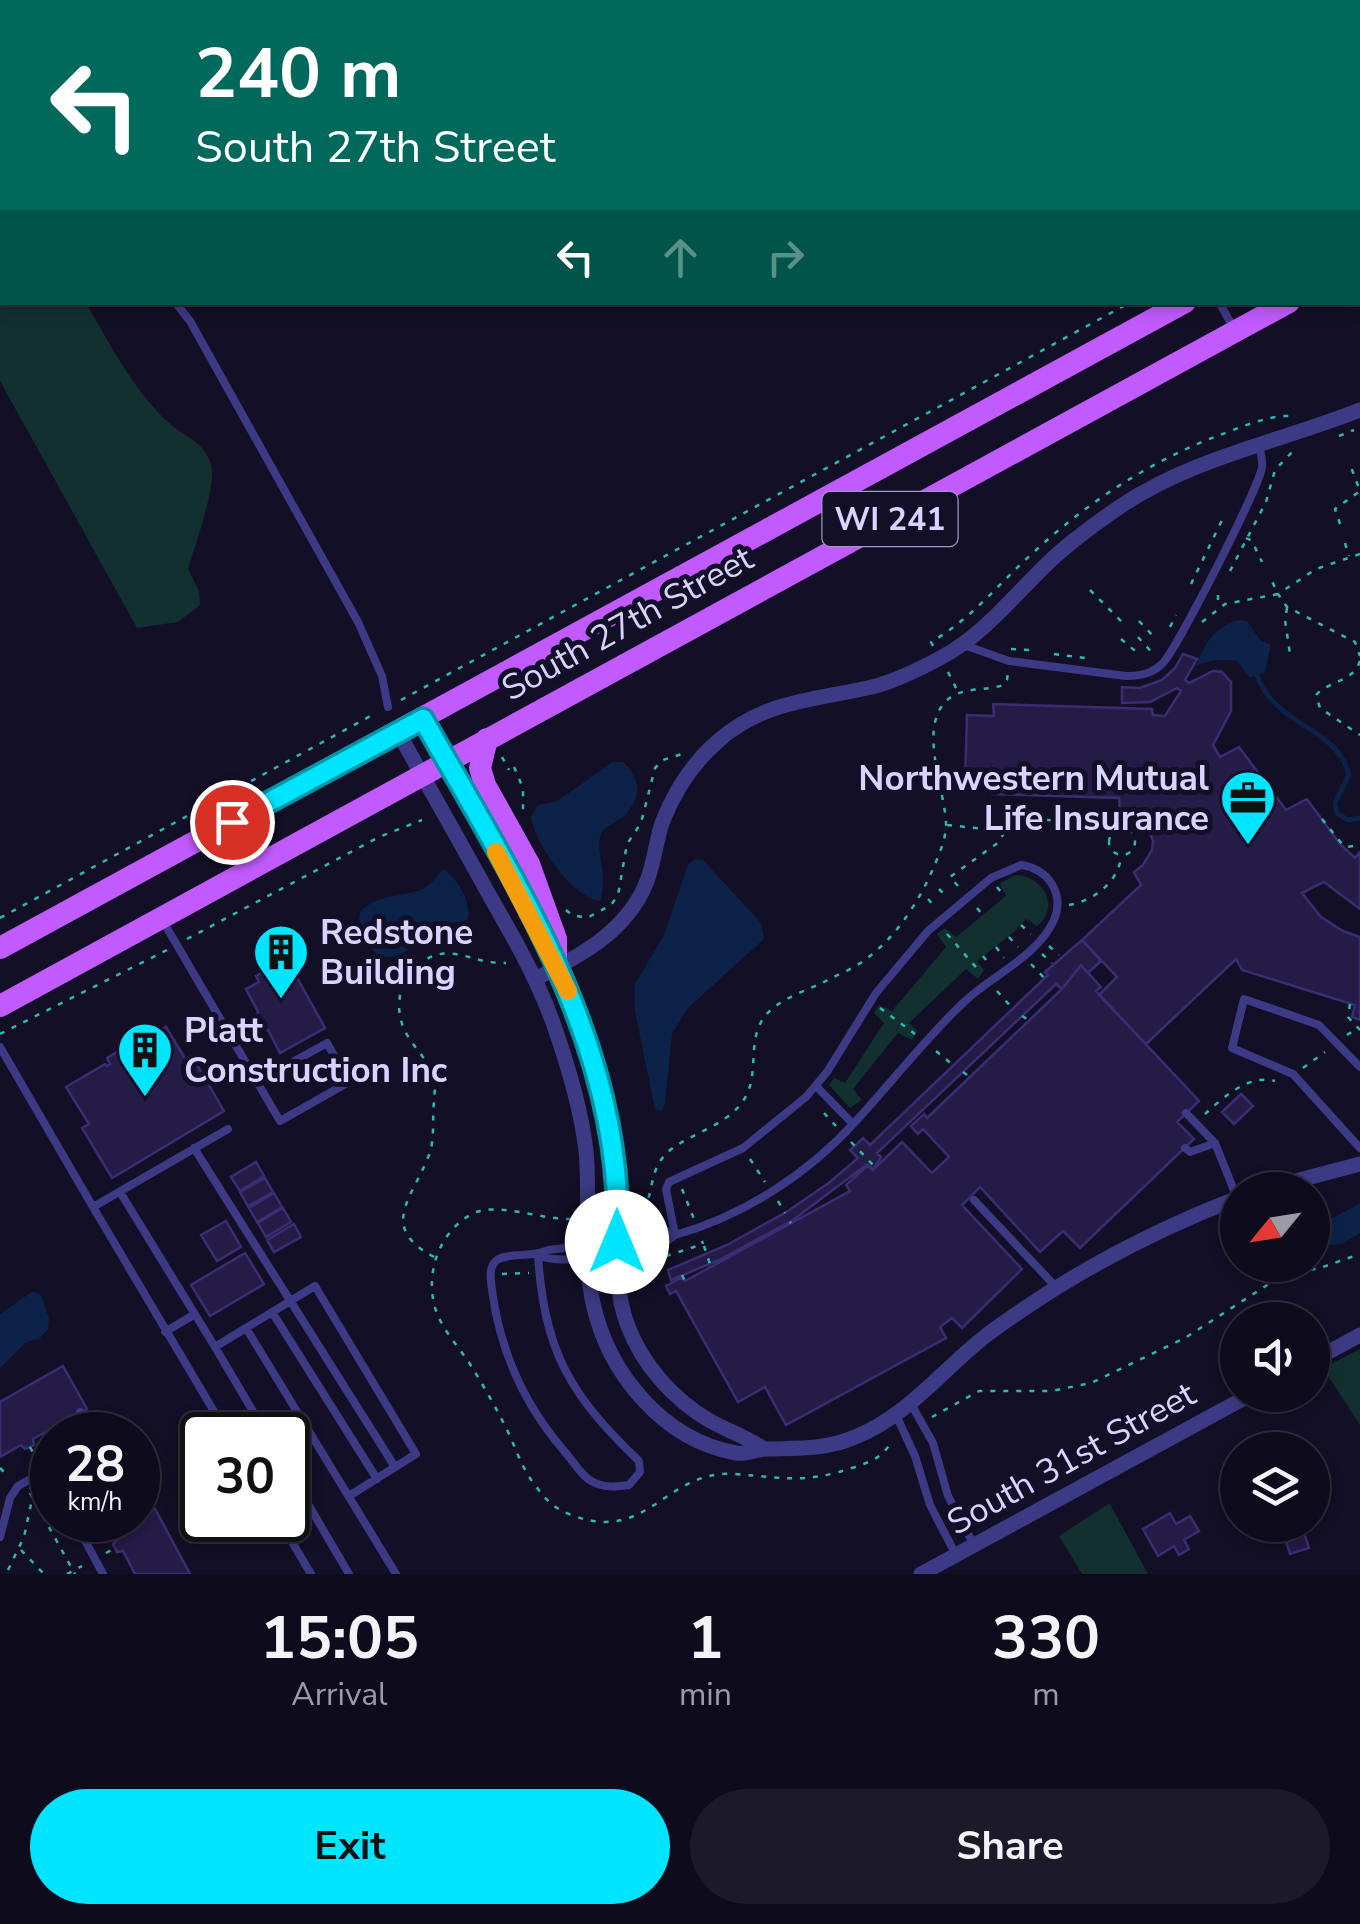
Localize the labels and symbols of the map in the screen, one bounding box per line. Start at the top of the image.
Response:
road number: WI 241 [822,492,958,546]
street label: South 27th Street [493,535,762,712]
place label: Northwestern Mutual Life Insurance [858,755,1209,842]
office icon: Northwestern Mutual Life Insurance [1218,768,1278,847]
pin [190,780,275,865]
place label: Redstone Building [320,909,473,996]
building icon: Redstone Building [251,922,311,1001]
place label: Platt Construction Inc [184,1007,448,1094]
building icon: Platt Construction Inc [115,1020,175,1099]
north arrow [1220,1172,1330,1282]
position arrow [565,1190,669,1294]
street label: South 31st Street [939,1370,1204,1546]
speed limit sign: 30 [180,1412,310,1542]

